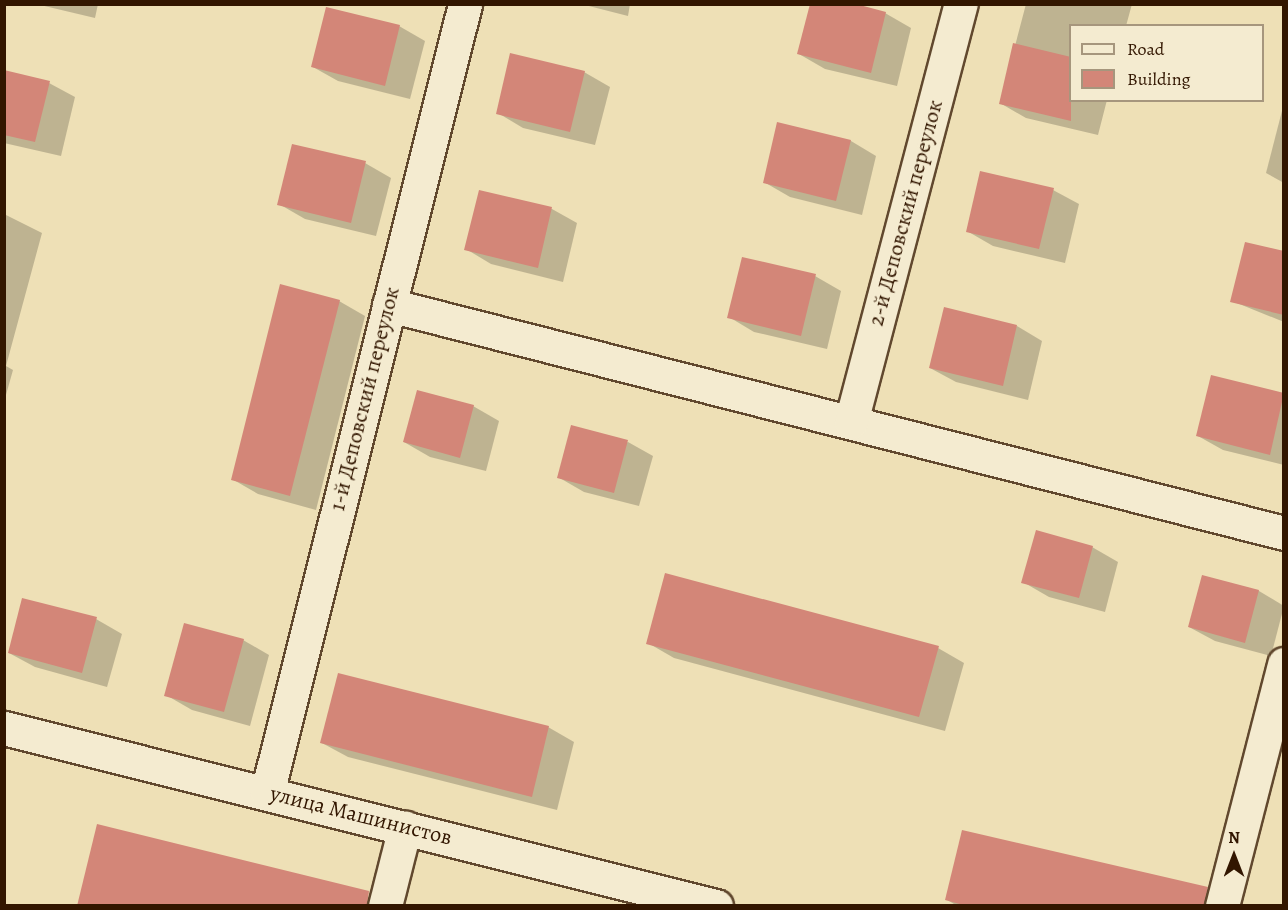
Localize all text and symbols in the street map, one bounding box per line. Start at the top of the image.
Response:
legend [1069,24,1264,102]
text: Road [1127,37,1164,61]
text: Building [1127,67,1191,91]
street label: 2-й Деповский переулок [863,97,949,329]
street label: 1-й Деповский переулок [324,284,406,514]
street label: улица Машинистов [267,781,455,851]
north arrow [1204,826,1264,886]
text: N [1228,827,1240,849]

